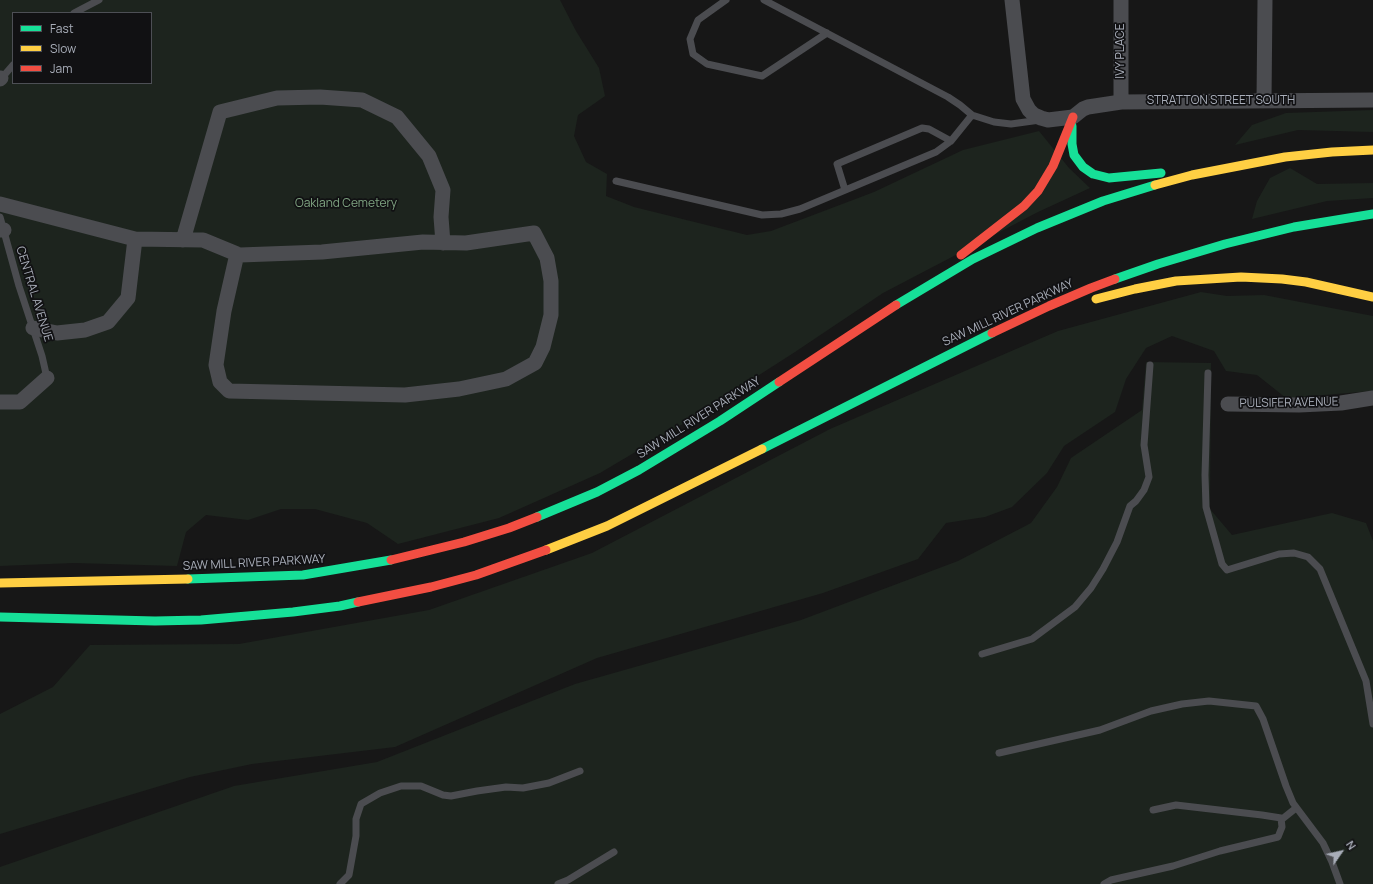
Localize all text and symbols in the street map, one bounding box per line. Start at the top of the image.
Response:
legend [12,12,152,84]
text: Fast [50,20,74,37]
street label: IVY PLACE [1114,23,1128,79]
text: Slow [50,40,76,57]
text: Jam [50,60,72,77]
street label: STRATTON STREET SOUTH [1147,94,1295,108]
park label: Oakland Cemetery [295,197,397,211]
street label: CENTRAL AVENUE [13,245,55,343]
street label: SAW MILL RIVER PARKWAY [940,276,1076,350]
street label: SAW MILL RIVER PARKWAY [635,374,763,462]
street label: PULSIFER AVENUE [1239,395,1339,411]
street label: SAW MILL RIVER PARKWAY [182,552,326,574]
north arrow [1321,832,1361,872]
text: N [1343,838,1360,852]

